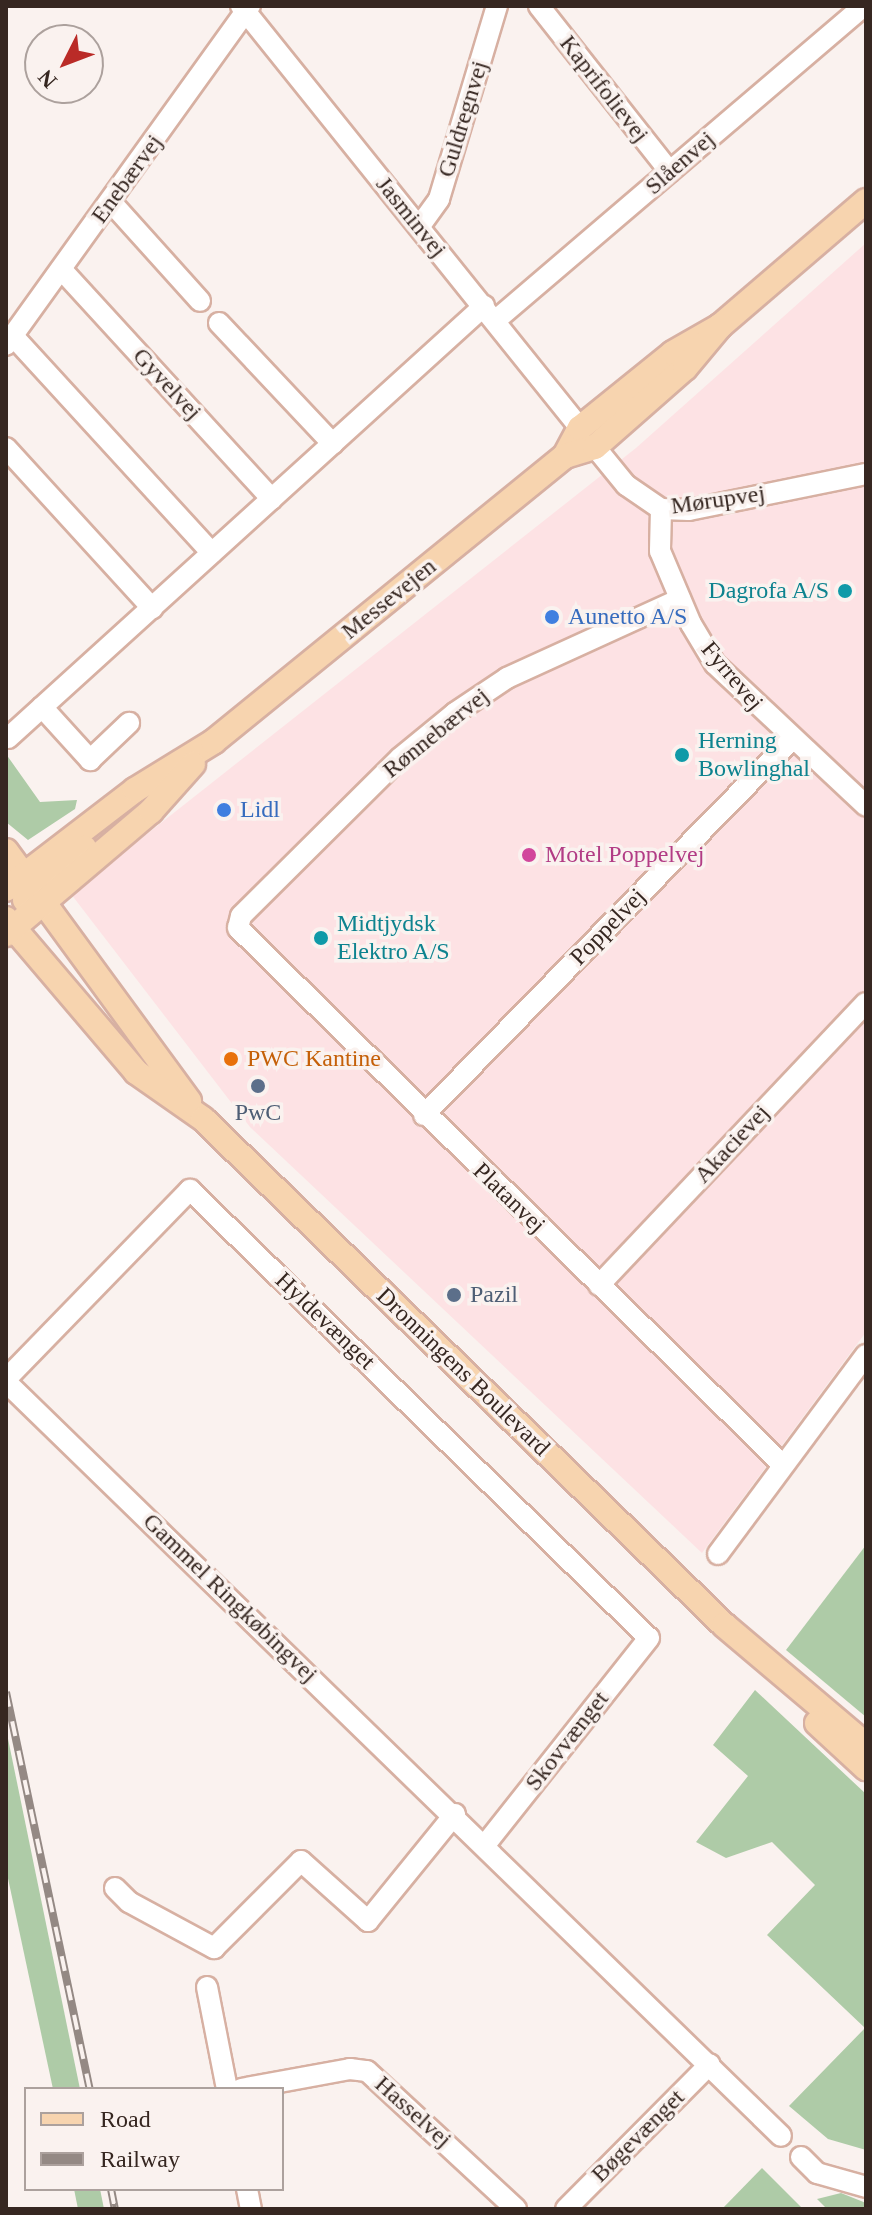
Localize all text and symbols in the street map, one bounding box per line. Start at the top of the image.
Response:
north arrow [24,24,104,104]
street label: Kaprifolievej [553,30,655,148]
street label: Guldregnvej [432,57,494,181]
text: N [33,65,62,93]
street label: Slåenvej [639,125,721,201]
street label: Enebærvej [85,129,169,229]
street label: Jasminvej [370,171,452,263]
street label: Gyvelvej [126,342,208,426]
street label: Mørupvej [669,479,767,521]
street label: Messevejen [336,552,442,646]
place label: Dagrofa A/S [707,577,829,605]
marker: Dagrofa A/S [836,582,854,600]
place label: Aunetto A/S [568,603,689,631]
marker: Aunetto A/S [543,608,561,626]
street label: Fyrrevej [695,636,769,716]
street label: Rønnebærvej [377,682,495,784]
place label: Herning Bowlinghal [698,727,810,783]
marker: Herning Bowlinghal [673,746,691,764]
place label: Lidl [240,796,280,824]
marker: Lidl [215,801,233,819]
place label: Motel Poppelvej [545,841,704,869]
marker: Motel Poppelvej [520,846,538,864]
street label: Poppelvej [564,882,652,972]
place label: Midtjydsk Elektro A/S [337,910,451,966]
marker: Midtjydsk Elektro A/S [312,929,330,947]
place label: PWC Kantine [247,1045,381,1073]
marker: PWC Kantine [222,1050,240,1068]
marker: PwC [249,1077,267,1095]
place label: PwC [235,1099,281,1127]
street label: Akacievej [688,1099,776,1189]
street label: Platanvej [467,1157,551,1239]
street label: Hyldevænget [269,1266,381,1376]
place label: Pazil [470,1281,518,1309]
street label: Dronningens Boulevard [370,1282,556,1462]
marker: Pazil [445,1286,463,1304]
street label: Gammel Ringkøbingvej [137,1507,323,1689]
street label: Skovvænget [519,1685,615,1797]
street label: Hasselvej [369,2070,457,2154]
street label: Bøgevænget [585,2083,691,2189]
legend [24,2087,284,2191]
text: Road [100,2106,151,2132]
text: Railway [100,2146,180,2172]

